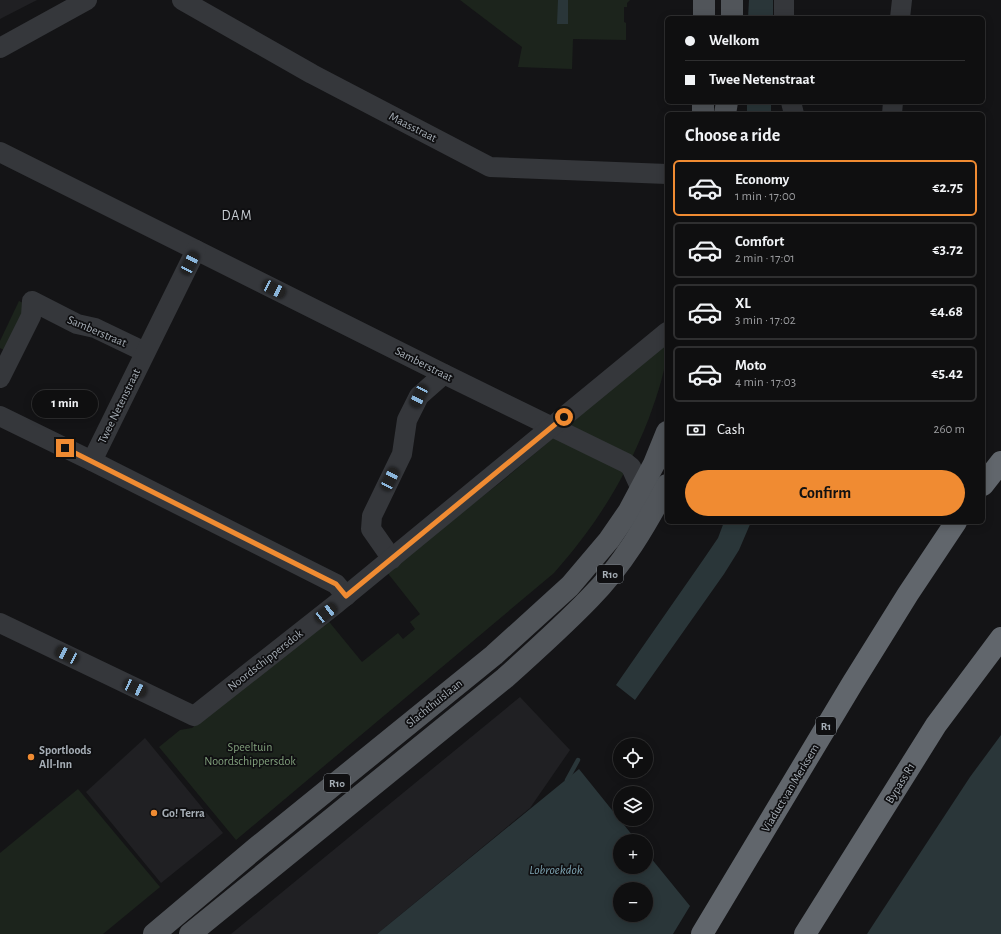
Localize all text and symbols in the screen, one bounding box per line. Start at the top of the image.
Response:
text: Welkom [709,33,759,48]
text: Twee Netenstraat [709,72,815,87]
street label: Maasstraat [387,110,439,144]
text: Choose a ride [685,127,780,145]
icon: car [687,170,723,206]
text: Economy [735,172,789,187]
text: €2.75 [933,180,963,195]
text: 1 min · 17:00 [735,190,796,203]
district label: DAM [222,209,253,223]
icon: car [687,232,723,268]
text: Comfort [735,234,784,249]
text: €3.72 [933,242,963,257]
car [179,250,201,276]
text: 2 min · 17:01 [735,252,795,265]
car [261,278,287,300]
icon: car [687,294,723,330]
text: XL [735,296,751,311]
text: €4.68 [930,304,963,319]
street label: Samberstraat [66,313,128,349]
text: 3 min · 17:02 [735,314,796,327]
street label: Samberstraat [393,344,455,384]
icon: car [687,356,723,392]
text: Moto [735,358,767,373]
street label: Twee Netenstraat [96,366,142,445]
text: €5.42 [931,366,963,381]
text: 4 min · 17:03 [735,376,796,389]
car [408,383,430,409]
callout: 1 min [32,390,98,418]
text: 1 min [51,397,79,410]
route start [555,408,573,426]
icon: cash [685,419,707,441]
text: Cash [717,422,745,437]
text: 260 m [934,423,965,436]
route end [56,439,74,457]
car [379,466,401,492]
button: Confirm [685,470,965,516]
road number: R10 [597,565,623,583]
car [313,601,339,625]
street label: Noordschippersdok [225,627,305,693]
car [54,644,80,666]
car [122,677,148,699]
street label: Slachthuislaan [404,677,464,729]
road number: R1 [816,717,836,735]
map controls [613,738,653,922]
button: locate [613,738,653,778]
park label: Speeltuin Noordschippersdok [204,741,296,767]
street label: Viaduct van Merksem [759,742,821,834]
place label: Sportloods All-Inn [39,744,92,770]
marker: Sportloods All-Inn [26,752,36,762]
street label: Bypass R1 [883,761,918,806]
road number: R10 [324,774,350,792]
button: layers [613,786,653,826]
place label: Go! Terra [162,807,205,819]
marker: Go! Terra [149,808,159,818]
button: + [613,834,653,874]
water label: Lobroekdok [529,864,583,877]
button: − [613,882,653,922]

